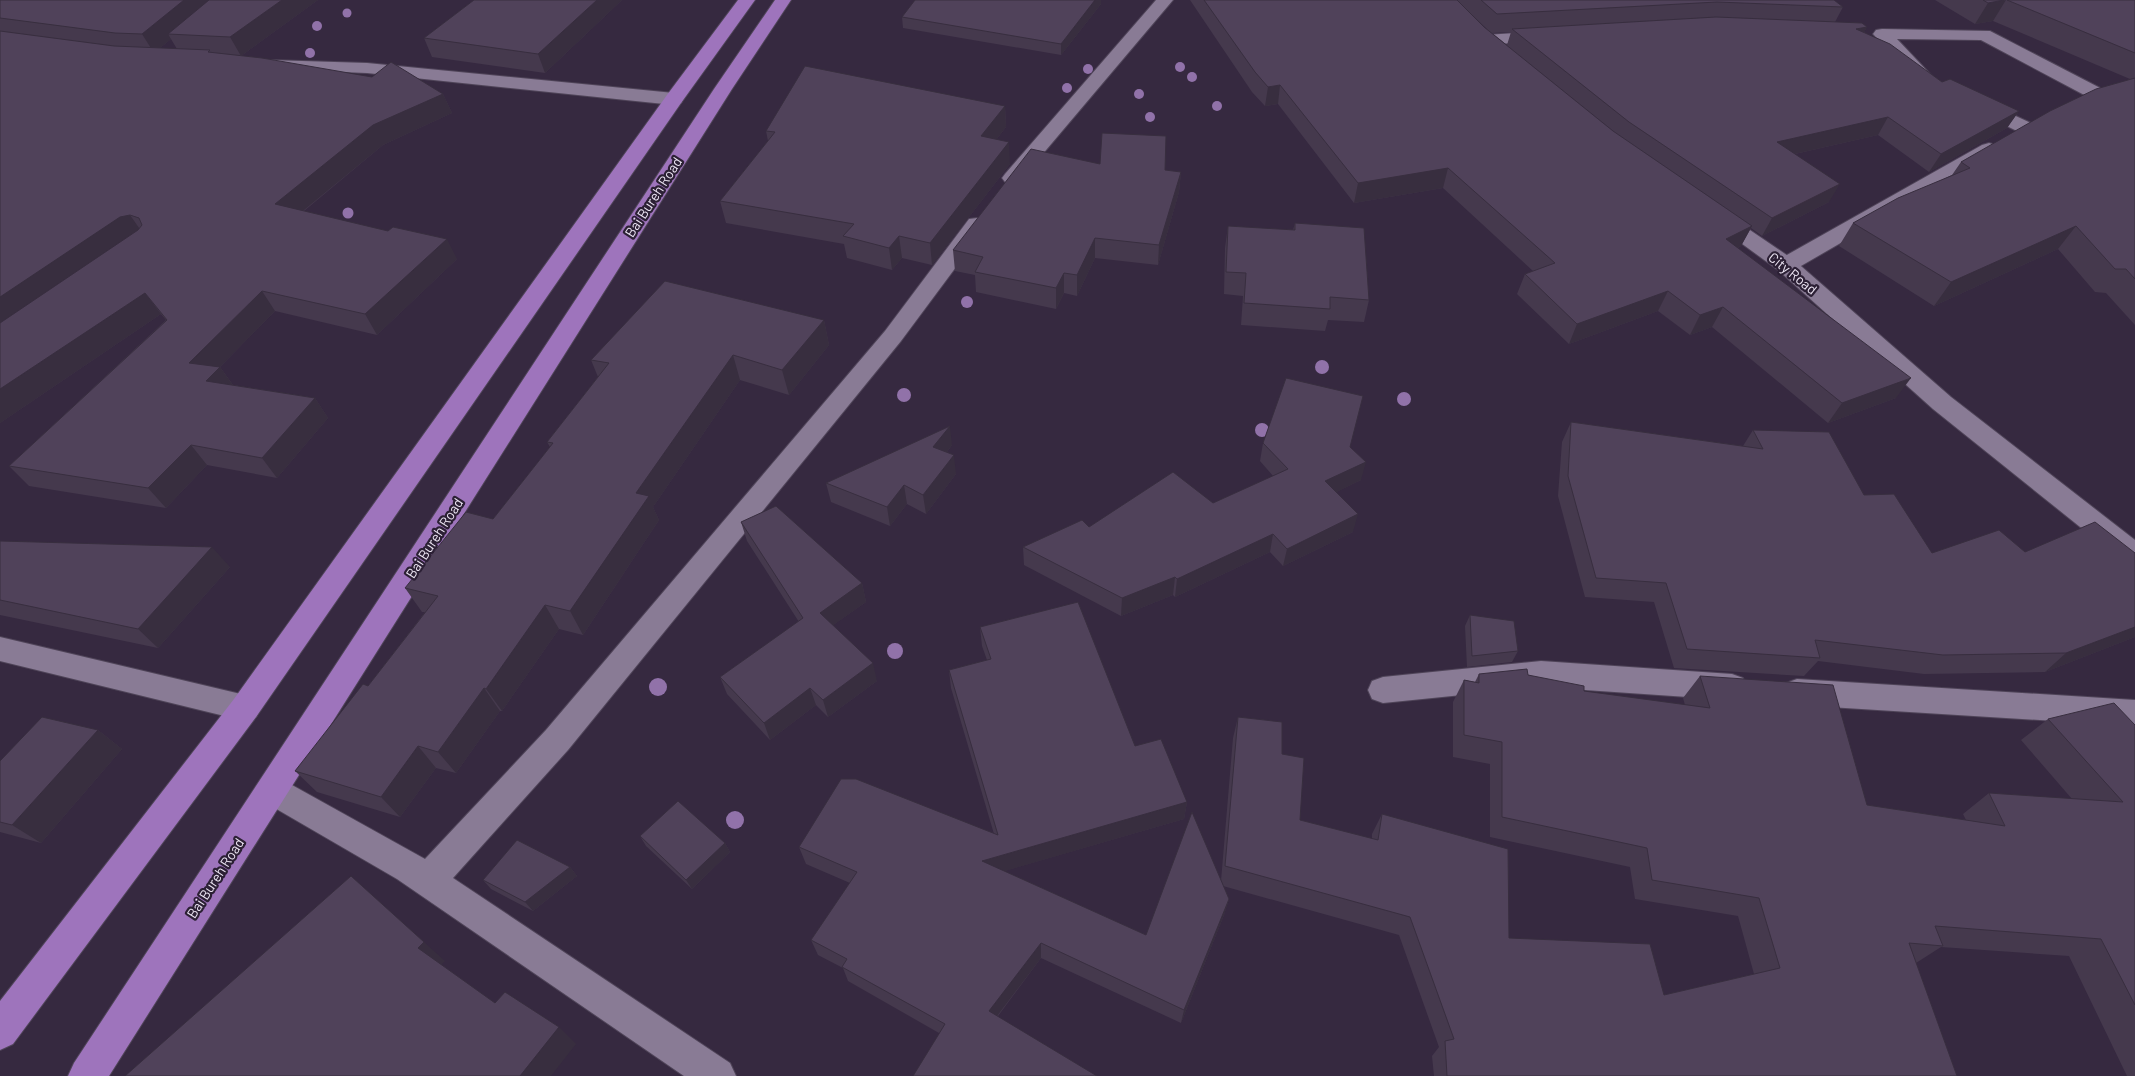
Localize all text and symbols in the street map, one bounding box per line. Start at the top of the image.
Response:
street label: Bai Bureh Road [621,154,685,240]
street label: City Road [1765,248,1821,298]
street label: Bai Bureh Road [402,495,466,581]
street label: Bai Bureh Road [183,835,247,921]

